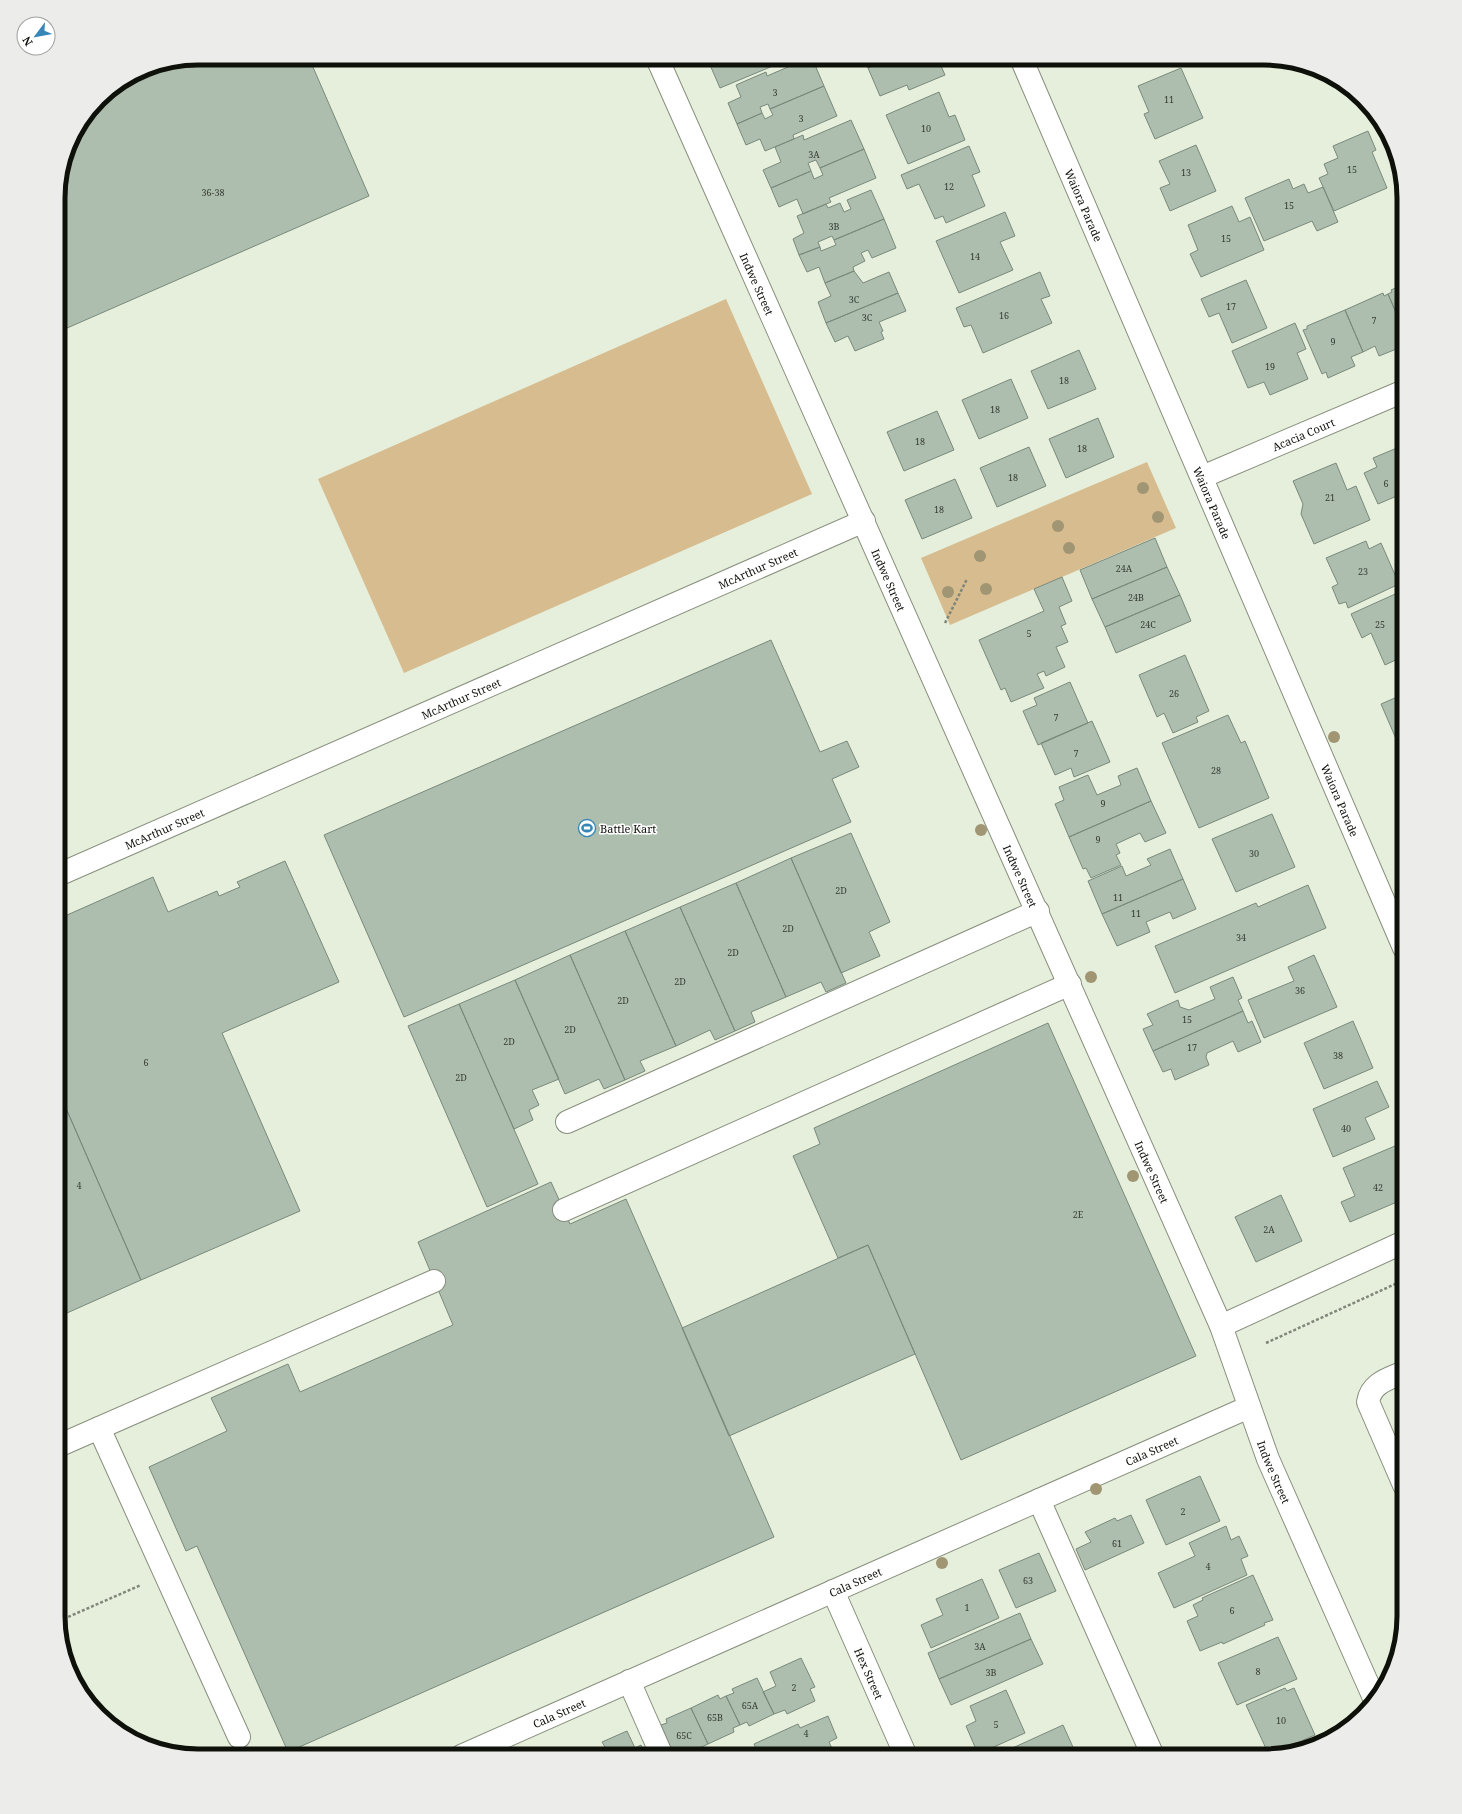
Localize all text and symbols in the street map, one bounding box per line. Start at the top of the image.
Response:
north arrow [16,16,56,56]
text: N [18,34,36,49]
house number: 3 [772,86,778,99]
house number: 11 [1164,93,1174,106]
house number: 3 [798,112,804,125]
house number: 10 [921,122,931,135]
house number: 3A [808,148,820,161]
house number: 15 [1347,163,1357,176]
street label: Waiora Parade [1062,166,1107,244]
house number: 13 [1181,166,1191,179]
house number: 12 [944,180,954,193]
house number: 36-38 [202,186,224,199]
house number: 15 [1284,199,1294,212]
house number: 3B [829,220,840,233]
house number: 15 [1221,232,1231,245]
street label: Indwe Street [737,250,778,317]
house number: 14 [970,250,980,263]
house number: 3C [849,293,860,306]
house number: 17 [1226,300,1236,313]
house number: 16 [999,309,1009,322]
house number: 3C [862,311,873,324]
house number: 7 [1371,314,1377,327]
house number: 9 [1330,335,1336,348]
house number: 19 [1265,360,1275,373]
house number: 18 [1059,374,1069,387]
house number: 18 [990,403,1000,416]
street label: Acacia Court [1270,414,1337,454]
house number: 18 [915,435,925,448]
house number: 18 [1077,442,1087,455]
street label: Waiora Parade [1190,464,1235,541]
house number: 18 [1008,471,1018,484]
house number: 6 [1383,477,1389,490]
house number: 21 [1325,491,1335,504]
house number: 18 [934,503,944,516]
street label: McArthur Street [715,544,800,592]
street label: Indwe Street [869,546,910,613]
house number: 24A [1116,562,1133,575]
house number: 23 [1358,565,1368,578]
house number: 24B [1128,591,1144,604]
house number: 24C [1140,618,1156,631]
house number: 25 [1375,618,1385,631]
house number: 5 [1026,627,1032,640]
street label: McArthur Street [419,674,503,722]
house number: 26 [1169,687,1179,700]
house number: 7 [1053,711,1059,724]
house number: 7 [1073,747,1079,760]
street label: Waiora Parade [1318,762,1363,839]
house number: 28 [1211,764,1221,777]
house number: 9 [1100,797,1106,810]
street label: McArthur Street [122,804,206,852]
sports icon: Battle Kart [577,818,597,838]
place label: Battle Kart [600,821,656,836]
house number: 9 [1095,833,1101,846]
street label: Indwe Street [1000,842,1041,909]
house number: 30 [1249,847,1259,860]
house number: 2D [835,884,847,897]
house number: 11 [1113,891,1123,904]
house number: 11 [1131,907,1141,920]
house number: 2D [782,922,794,935]
house number: 34 [1236,931,1246,944]
house number: 2D [727,946,739,959]
house number: 2D [674,975,686,988]
house number: 36 [1295,984,1305,997]
house number: 2D [617,994,629,1007]
house number: 15 [1182,1013,1192,1026]
house number: 2D [564,1023,576,1036]
house number: 2D [503,1035,515,1048]
house number: 17 [1187,1041,1197,1054]
house number: 38 [1333,1049,1343,1062]
house number: 6 [143,1056,149,1069]
house number: 2D [455,1071,467,1084]
house number: 40 [1341,1122,1351,1135]
street label: Indwe Street [1132,1138,1173,1206]
house number: 4 [76,1179,82,1192]
house number: 42 [1373,1181,1383,1194]
house number: 2E [1073,1208,1084,1221]
house number: 2A [1263,1223,1275,1236]
street label: Cala Street [1123,1432,1180,1468]
street label: Indwe Street [1255,1438,1294,1506]
house number: 2 [1180,1505,1186,1518]
house number: 61 [1112,1537,1122,1550]
house number: 4 [1205,1560,1211,1573]
street label: Cala Street [826,1563,884,1600]
house number: 63 [1023,1574,1033,1587]
house number: 1 [964,1601,970,1614]
house number: 6 [1229,1604,1235,1617]
house number: 3A [974,1640,986,1653]
street label: Hex Street [852,1645,887,1701]
house number: 8 [1255,1665,1261,1678]
house number: 3B [986,1666,997,1679]
house number: 2 [791,1681,797,1694]
street label: Cala Street [530,1694,588,1731]
house number: 65A [742,1699,759,1712]
house number: 65B [707,1711,723,1724]
house number: 10 [1276,1714,1286,1727]
house number: 5 [993,1718,999,1731]
house number: 4 [803,1727,809,1740]
house number: 65C [676,1729,692,1742]

